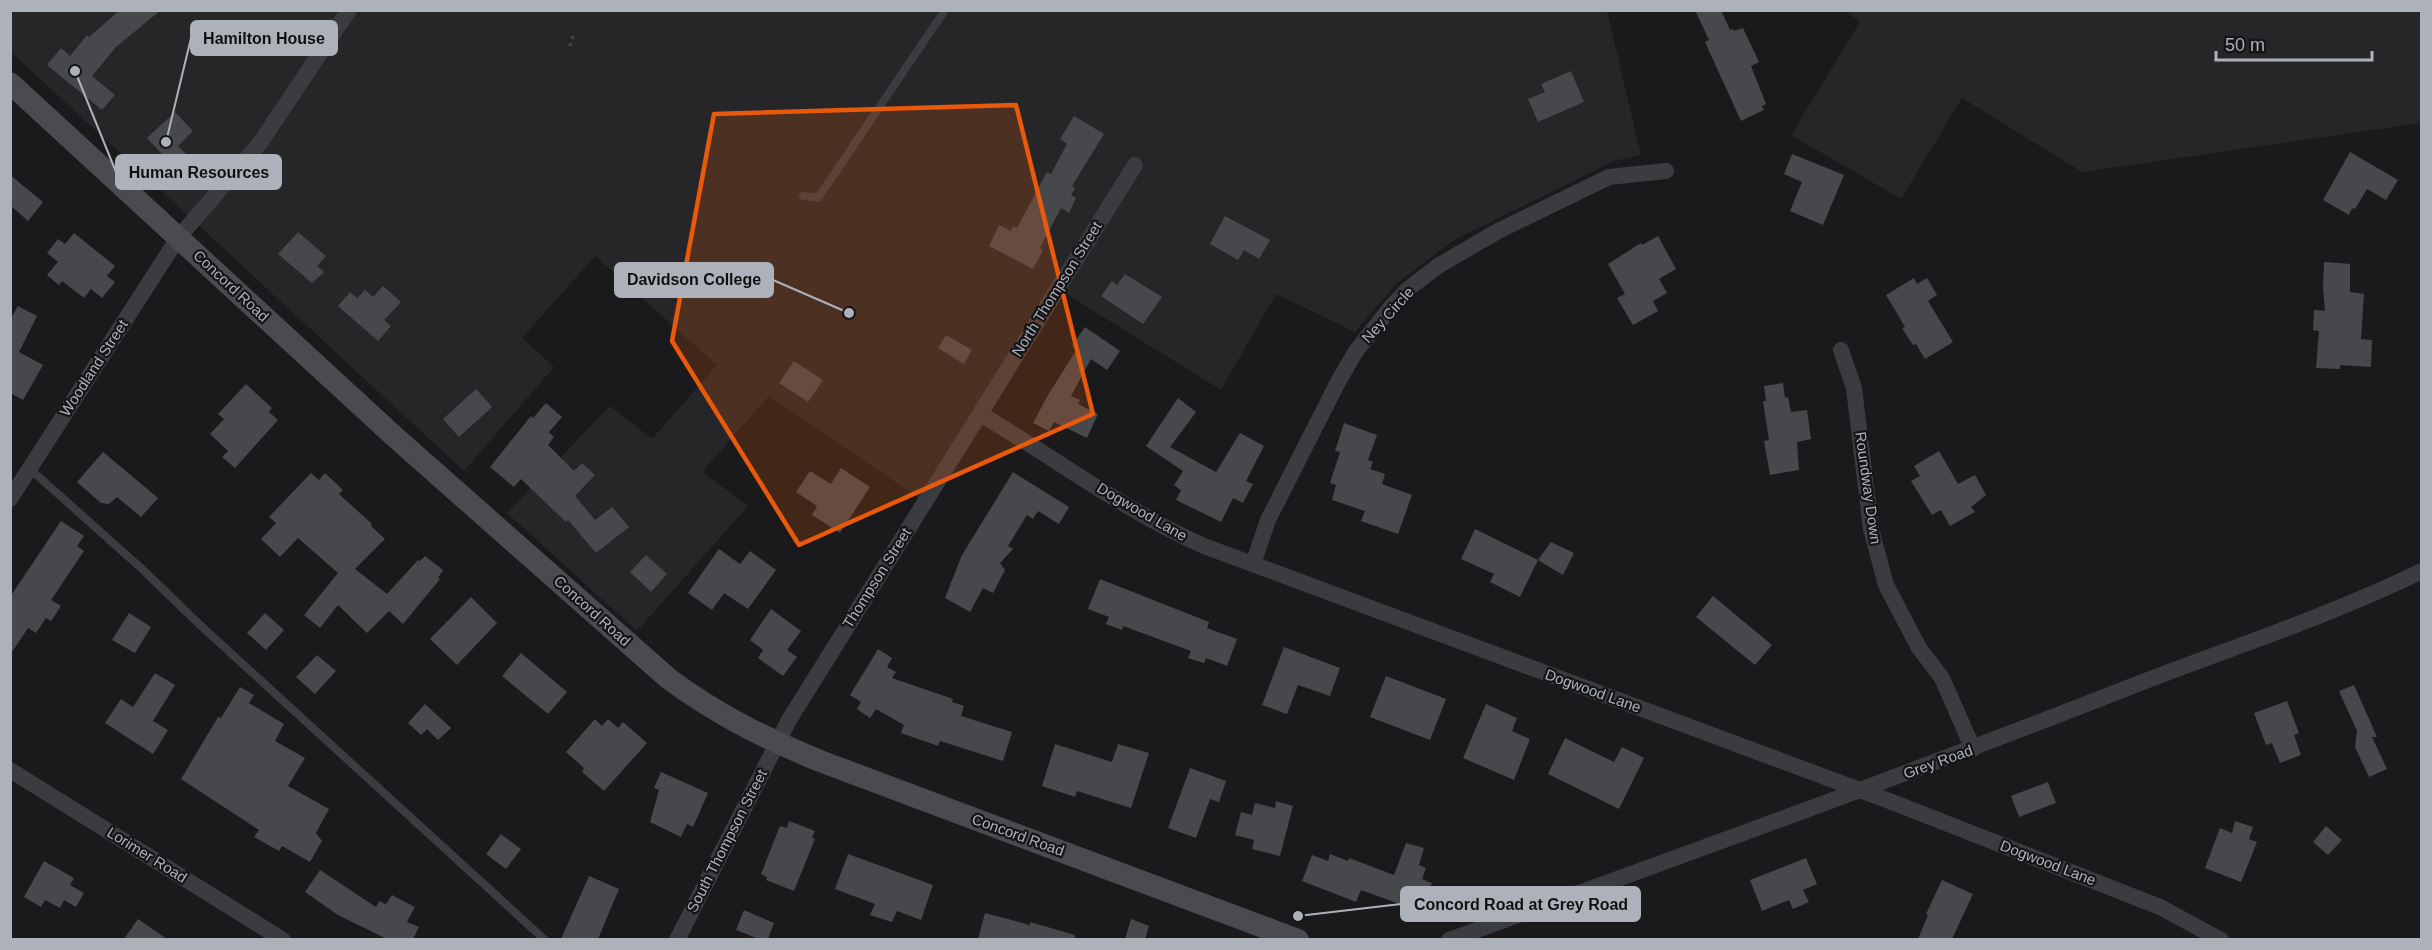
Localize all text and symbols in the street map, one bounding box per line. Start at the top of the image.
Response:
callout: Hamilton House [191,21,337,55]
scale bar [2216,24,2372,62]
text: Hamilton House [203,30,325,47]
text: 50 m [2225,35,2265,55]
callout: Human Resources [116,155,281,189]
text: Human Resources [129,164,269,181]
street label: North Thompson Street [1008,218,1105,359]
street label: Concord Road [190,246,273,325]
callout: Davidson College [615,263,773,297]
text: Davidson College [627,271,761,288]
street label: Ney Circle [1358,283,1417,346]
street label: Woodland Street [56,316,132,419]
street label: Roundway Down [1852,431,1885,545]
street label: Dogwood Lane [1094,479,1190,544]
street label: Thompson Street [839,524,915,631]
street label: Concord Road [551,572,634,649]
street label: Dogwood Lane [1543,665,1643,716]
street label: Grey Road [1901,741,1975,782]
street label: South Thompson Street [683,766,770,915]
street label: Concord Road [970,810,1067,859]
street label: Lorimer Road [104,823,190,886]
street label: Dogwood Lane [1998,837,2098,889]
callout: Concord Road at Grey Road [1401,887,1640,921]
text: Concord Road at Grey Road [1414,896,1628,913]

